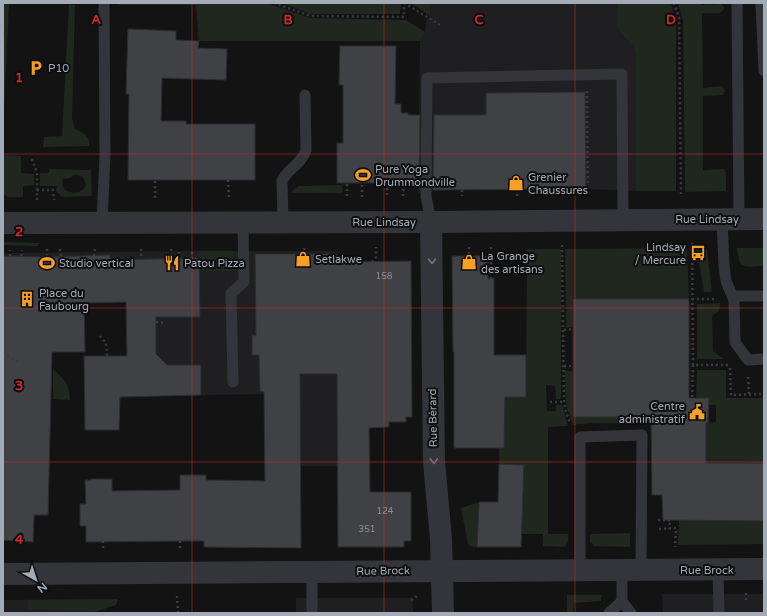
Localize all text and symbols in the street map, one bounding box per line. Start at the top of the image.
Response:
text: A [91,12,101,28]
text: B [283,12,293,28]
text: C [474,12,484,28]
text: D [666,12,676,28]
parking icon: P10 [27,59,45,77]
place label: P10 [48,62,69,75]
text: 1 [15,70,23,86]
place label: Pure Yoga Drummondville [375,163,455,189]
sports icon: Pure Yoga Drummondville [354,166,372,184]
place label: Grenier Chaussures [528,171,588,197]
shop icon: Grenier Chaussures [507,174,525,192]
street label: Rue Lindsay [675,213,739,226]
street label: Rue Lindsay [352,216,416,229]
text: 2 [15,224,23,240]
place label: Lindsay / Mercure [635,241,686,267]
bus stop icon: Lindsay / Mercure [689,244,707,262]
shop icon: Setlakwe [294,250,312,268]
place label: La Grange des artisans [481,250,543,276]
place label: Setlakwe [315,253,362,266]
shop icon: La Grange des artisans [460,253,478,271]
sports icon: Studio vertical [38,254,56,272]
restaurant icon: Patou Pizza [163,254,181,272]
place label: Studio vertical [59,257,134,270]
place label: Patou Pizza [184,257,245,270]
one-way arrow [428,258,436,264]
house number: 158 [376,271,393,282]
place label: Place du Faubourg [39,287,89,313]
building icon: Place du Faubourg [18,290,36,308]
text: 3 [15,378,23,394]
street label: Rue Bérard [426,388,440,448]
place label: Centre administratif [619,400,686,426]
public building icon: Centre administratif [688,403,706,421]
one-way arrow [429,458,438,464]
house number: 124 [377,506,394,517]
house number: 351 [359,524,375,535]
text: 4 [15,532,24,548]
north arrow [16,560,56,600]
street label: Rue Brock [356,564,410,578]
street label: Rue Brock [680,564,734,577]
text: N [34,580,50,595]

